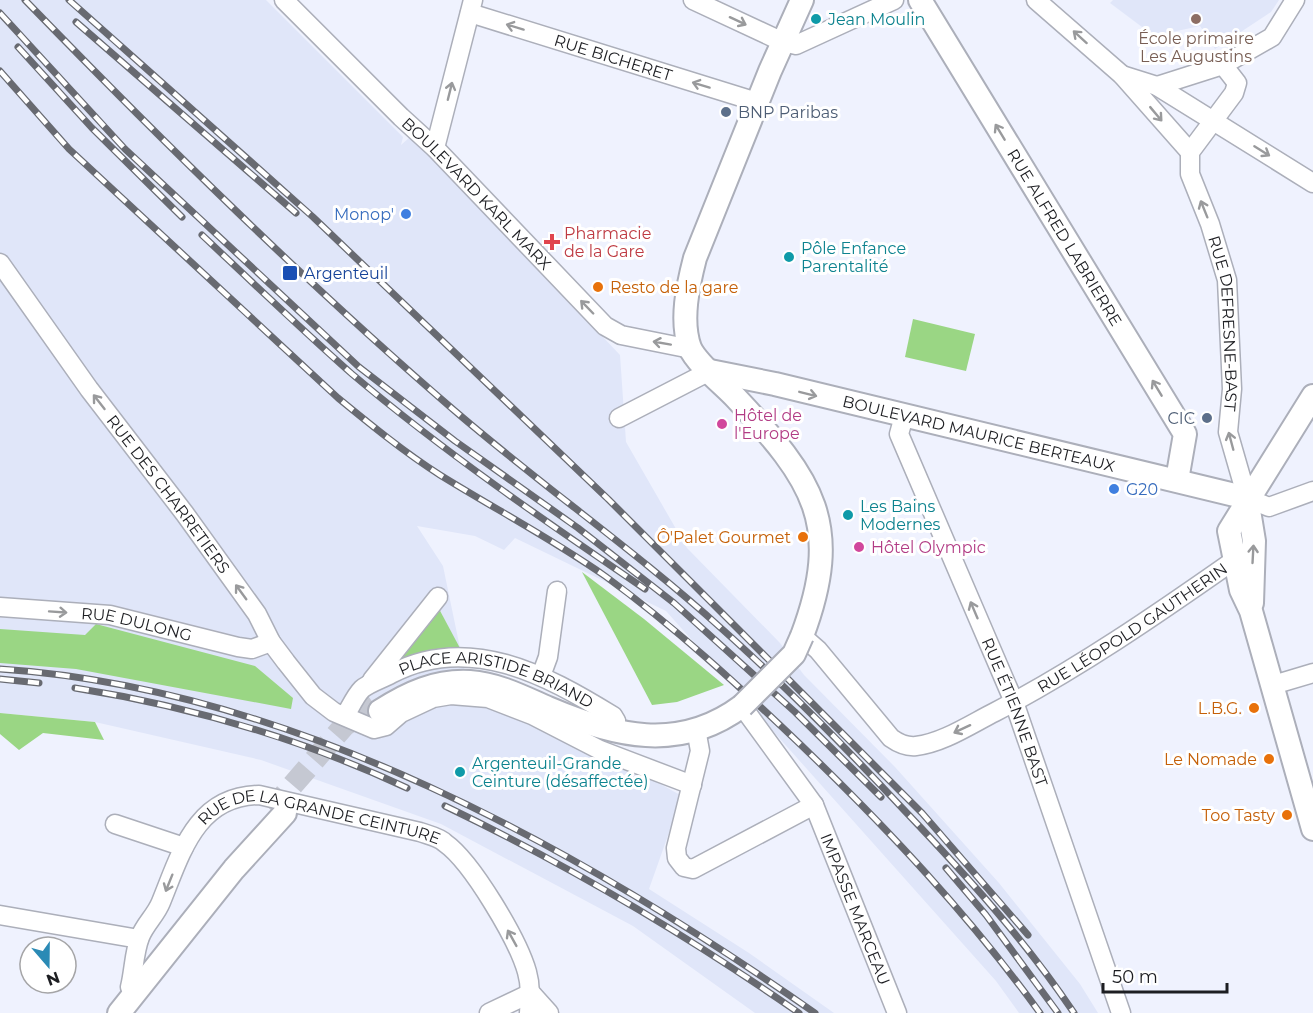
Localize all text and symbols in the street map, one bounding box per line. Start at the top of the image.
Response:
place label: Jean Moulin [827,10,925,29]
marker: Jean Moulin [809,12,823,26]
marker: École primaire Les Augustins [1189,12,1203,26]
one-way arrow [728,15,746,27]
one-way arrow [506,21,525,32]
place label: École primaire Les Augustins [1138,29,1254,66]
one-way arrow [1073,30,1088,44]
street label: RUE BICHERET [552,31,675,85]
one-way arrow [692,78,711,89]
one-way arrow [445,82,457,101]
place label: BNP Paribas [738,103,838,122]
marker: BNP Paribas [719,105,733,119]
one-way arrow [1149,106,1162,122]
street label: BOULEVARD KARL MARX [398,114,555,274]
one-way arrow [994,124,1006,141]
one-way arrow [1254,145,1271,158]
street label: RUE ALFRED LABRIERRE [1003,146,1126,330]
one-way arrow [1197,200,1208,219]
place label: Monop' [334,205,394,224]
marker: Monop' [399,207,413,221]
place label: Pharmacie de la Gare [564,224,651,261]
street label: RUE DEFRESNE-BAST [1204,233,1241,413]
marker: Pharmacie de la Gare [545,235,559,249]
place label: Pôle Enfance Parentalité [801,239,906,276]
marker: Pôle Enfance Parentalité [782,250,796,264]
marker: Argenteuil [281,264,299,282]
place label: Argenteuil [304,264,388,283]
place label: Resto de la gare [610,278,738,297]
marker: Resto de la gare [591,280,605,294]
one-way arrow [580,299,594,314]
one-way arrow [653,338,673,349]
one-way arrow [1150,380,1162,397]
one-way arrow [798,388,817,400]
street label: BOULEVARD MAURICE BERTEAUX [841,392,1117,476]
one-way arrow [93,394,106,410]
place label: Hôtel de l'Europe [734,406,802,443]
place label: CIC [1167,409,1195,428]
street label: RUE DES CHARRETIERS [103,411,234,577]
marker: CIC [1200,411,1214,425]
marker: Hôtel de l'Europe [715,417,729,431]
one-way arrow [1225,432,1236,451]
place label: G20 [1126,480,1158,499]
marker: G20 [1107,482,1121,496]
place label: Les Bains Modernes [860,497,941,534]
marker: Les Bains Modernes [841,508,855,522]
place label: Ô'Palet Gourmet [657,528,791,547]
marker: Ô'Palet Gourmet [796,530,810,544]
place label: Hôtel Olympic [871,538,986,557]
marker: Hôtel Olympic [852,540,866,554]
one-way arrow [1248,544,1259,564]
street label: RUE LÉOPOLD GAUTHERIN [1034,559,1231,697]
one-way arrow [235,584,247,600]
one-way arrow [968,601,979,619]
street label: RUE DULONG [80,604,194,645]
one-way arrow [48,606,68,617]
street label: RUE ÉTIENNE BAST [977,635,1052,790]
street label: PLACE ARISTIDE BRIAND [396,648,597,712]
place label: L.B.G. [1198,699,1242,718]
marker: L.B.G. [1247,701,1261,715]
one-way arrow [953,723,971,735]
place label: Le Nomade [1164,750,1257,769]
marker: Le Nomade [1262,752,1276,766]
place label: Argenteuil-Grande Ceinture (désaffectée) [472,754,648,791]
marker: Argenteuil-Grande Ceinture (désaffectée) [453,765,467,779]
street label: RUE DE LA GRANDE CEINTURE [194,786,443,848]
place label: Too Tasty [1202,806,1275,825]
marker: Too Tasty [1280,808,1294,822]
street label: IMPASSE MARCEAU [816,831,894,988]
one-way arrow [163,874,174,892]
one-way arrow [506,930,517,948]
north arrow [18,935,78,995]
scale bar [1103,956,1228,994]
text: 50 m [1112,966,1158,988]
text: N [44,967,62,990]

